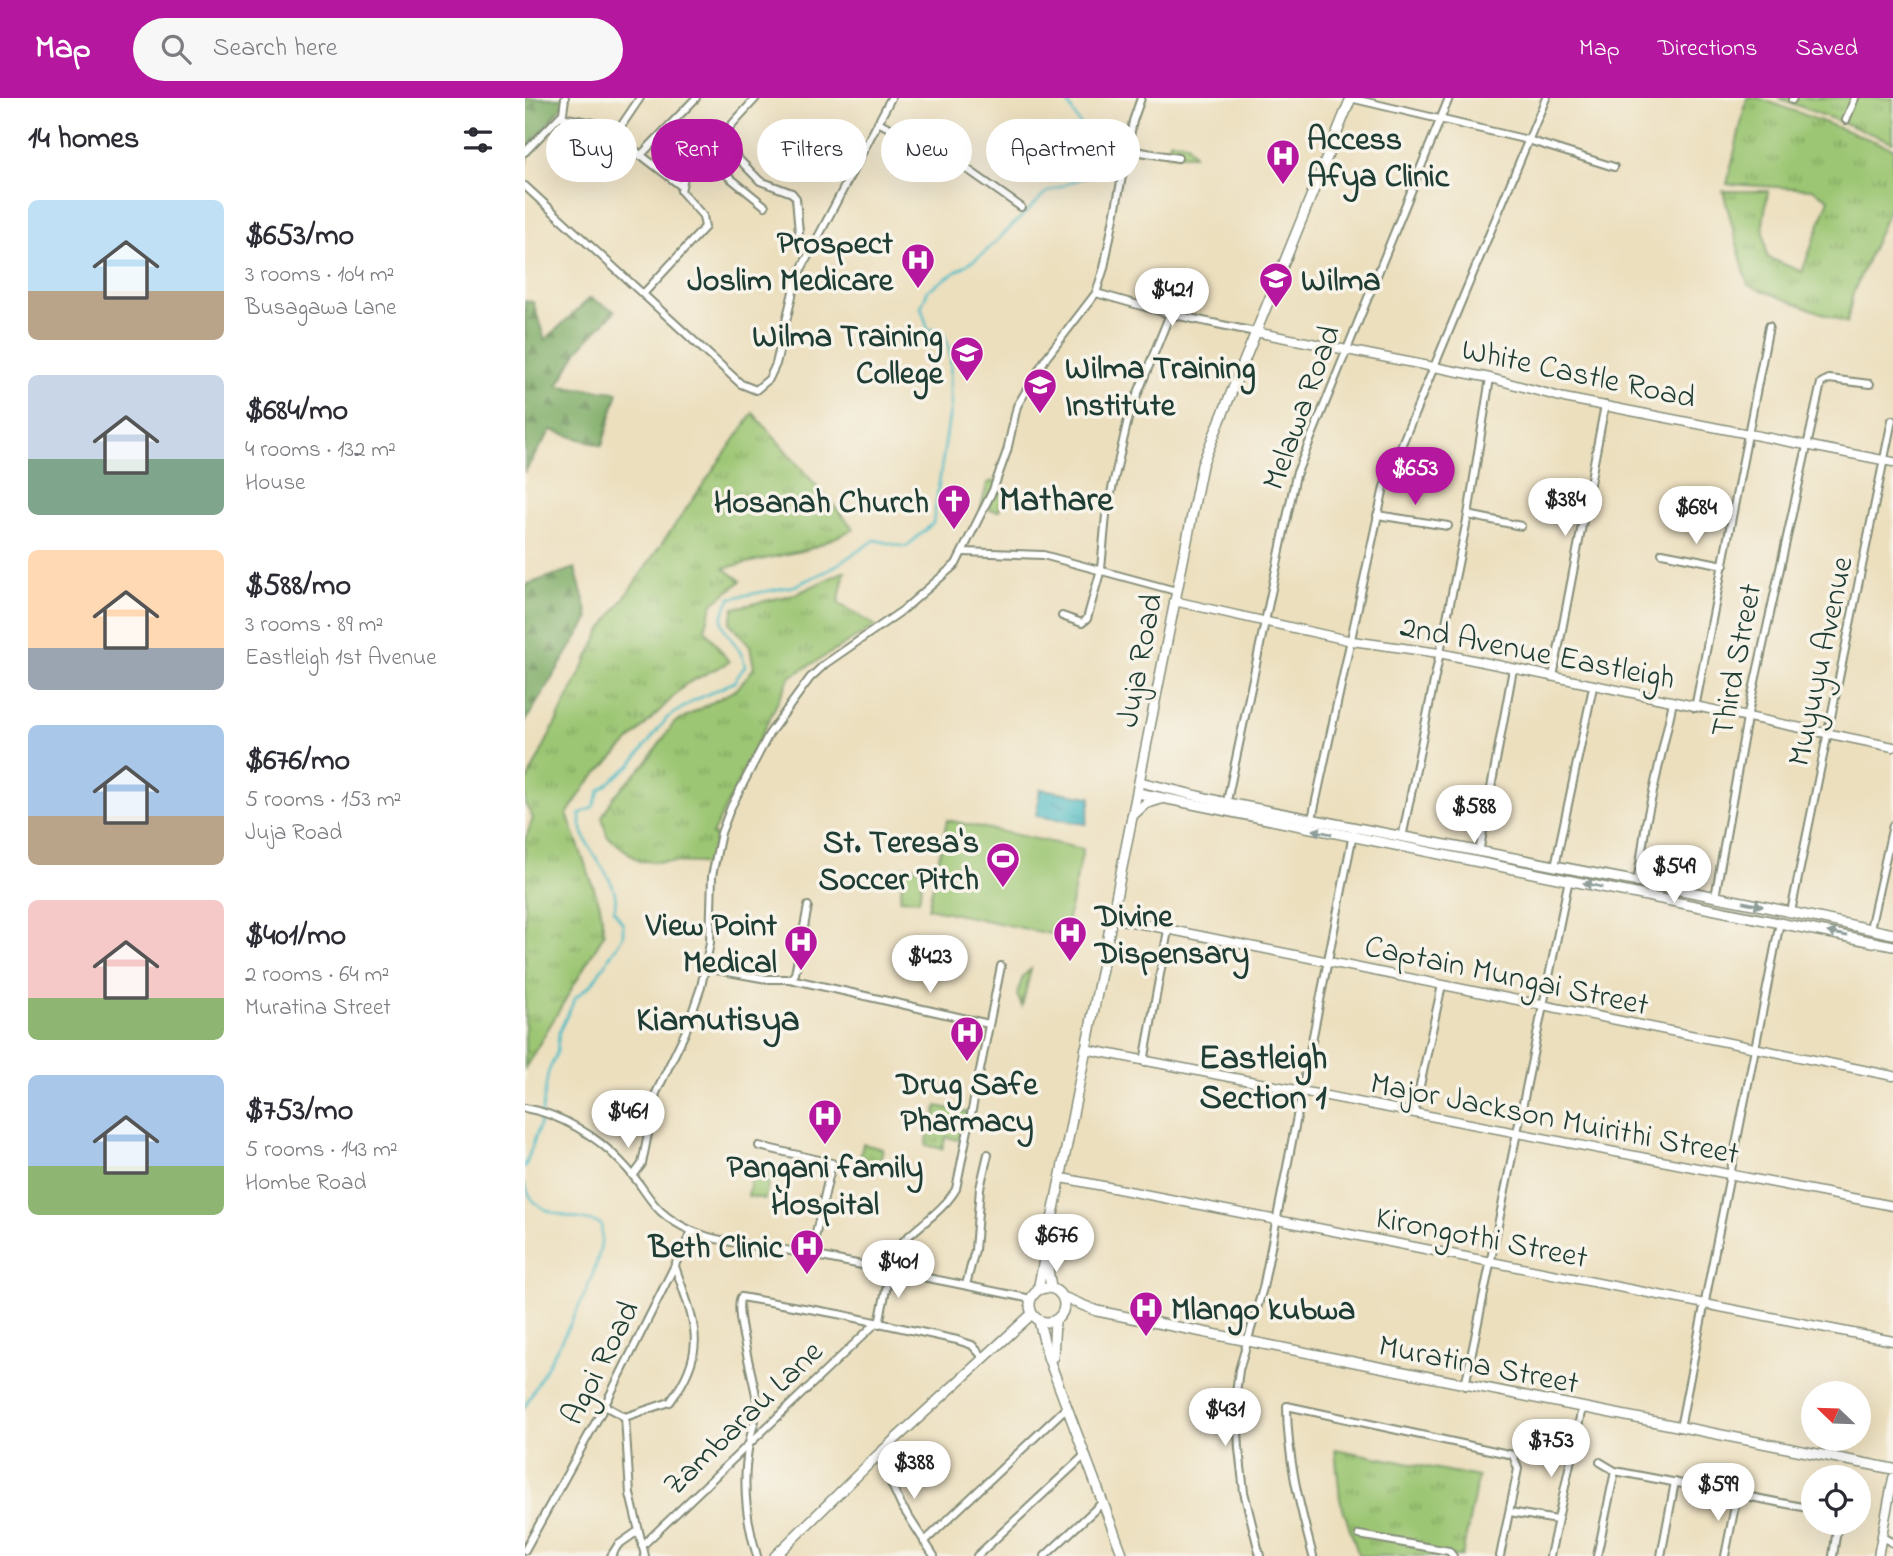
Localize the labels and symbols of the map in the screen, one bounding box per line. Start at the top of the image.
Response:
place label: Access Afya Clinic [1307,118,1450,203]
hospital icon: Access Afya Clinic [1264,137,1302,186]
place label: Prospect Joslim Medicare [687,222,895,306]
hospital icon: Prospect Joslim Medicare [899,241,937,290]
place label: Wilma [1301,259,1381,306]
school or university icon: Wilma [1257,260,1295,309]
pin: $421 [1131,268,1213,328]
place label: Wilma Training College [752,315,945,400]
street label: Melawa Road [1252,319,1355,497]
street label: White Castle Road [1457,328,1700,423]
school or university icon: Wilma Training College [948,334,986,383]
place label: Wilma Training Institute [1065,347,1256,431]
school or university icon: Wilma Training Institute [1021,366,1059,415]
pin: $653 [1374,448,1456,507]
district label: Mathare [999,476,1114,527]
pin: $384 [1524,478,1606,538]
place label: Hosanah Church [714,481,929,528]
church icon: Hosanah Church [935,482,973,531]
pin: $684 [1655,486,1737,546]
street label: Muyuyu Avenue [1777,552,1868,771]
street label: Third Street [1700,579,1776,742]
street label: Juja Road [1105,590,1177,731]
street label: 2nd Avenue Eastleigh [1396,605,1679,704]
pin: $588 [1433,786,1515,845]
place label: St. Teresa's Soccer Pitch [819,821,979,905]
one-way arrow [1311,827,1333,838]
sports icon: St. Teresa's Soccer Pitch [984,840,1022,889]
pin: $549 [1633,846,1715,905]
one-way arrow [1582,879,1604,890]
place label: Divine Dispensary [1093,895,1250,980]
one-way arrow [1742,899,1764,910]
place label: View Point Medical [645,904,777,988]
hospital icon: Divine Dispensary [1051,914,1089,963]
hospital icon: View Point Medical [782,923,820,972]
street label: Captain Mungai Street [1360,924,1653,1031]
one-way arrow [1825,928,1847,939]
pin: $423 [889,936,971,995]
district label: Kiamutisya [636,996,800,1048]
hospital icon: Drug Safe Pharmacy [948,1014,986,1063]
district label: Eastleigh Section 1 [1199,1034,1327,1125]
street label: Major Jackson Muirithi Street [1366,1062,1743,1179]
place label: Drug Safe Pharmacy [894,1063,1039,1148]
pin: $461 [587,1090,669,1150]
hospital icon: Pangani family Hospital [806,1097,844,1146]
place label: Pangani family Hospital [727,1146,924,1230]
street label: Kirongothi Street [1371,1196,1592,1283]
pin: $676 [1015,1214,1097,1274]
place label: Beth Clinic [647,1226,784,1273]
hospital icon: Beth Clinic [788,1227,826,1276]
pin: $401 [857,1240,939,1300]
place label: Mlango kubwa [1171,1288,1355,1336]
hospital icon: Mlango kubwa [1127,1289,1165,1338]
street label: Agoi Road [551,1293,654,1434]
street label: Muratina Street [1374,1324,1583,1409]
street label: Zambarau Lane [654,1330,836,1508]
north arrow [1801,1381,1871,1451]
pin: $431 [1184,1388,1266,1448]
pin: $753 [1510,1420,1592,1479]
pin: $388 [873,1442,955,1501]
pin: $599 [1677,1464,1759,1523]

